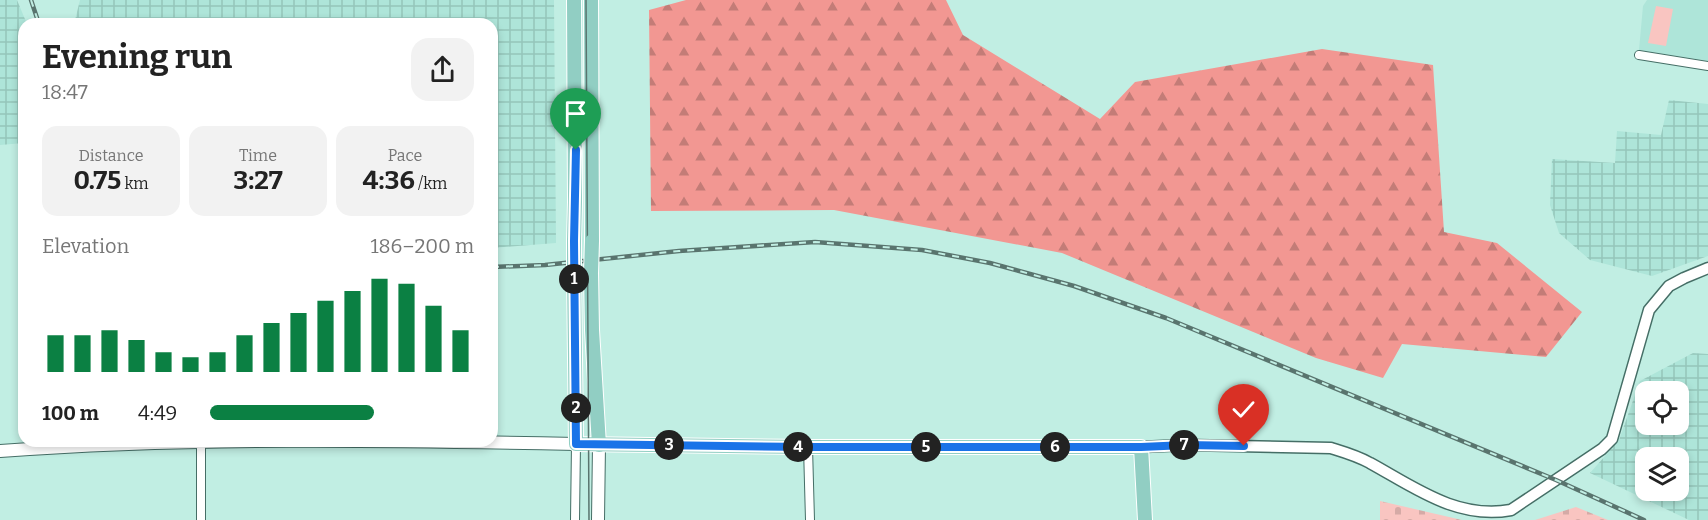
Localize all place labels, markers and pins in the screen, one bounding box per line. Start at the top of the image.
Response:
pin [550,88,601,150]
pin: 1 [559,264,589,294]
pin [1218,384,1269,446]
pin: 2 [561,393,591,423]
pin: 3 [654,430,684,460]
pin: 7 [1169,430,1199,460]
pin: 4 [783,432,813,462]
pin: 5 [911,432,941,462]
pin: 6 [1040,432,1070,462]

